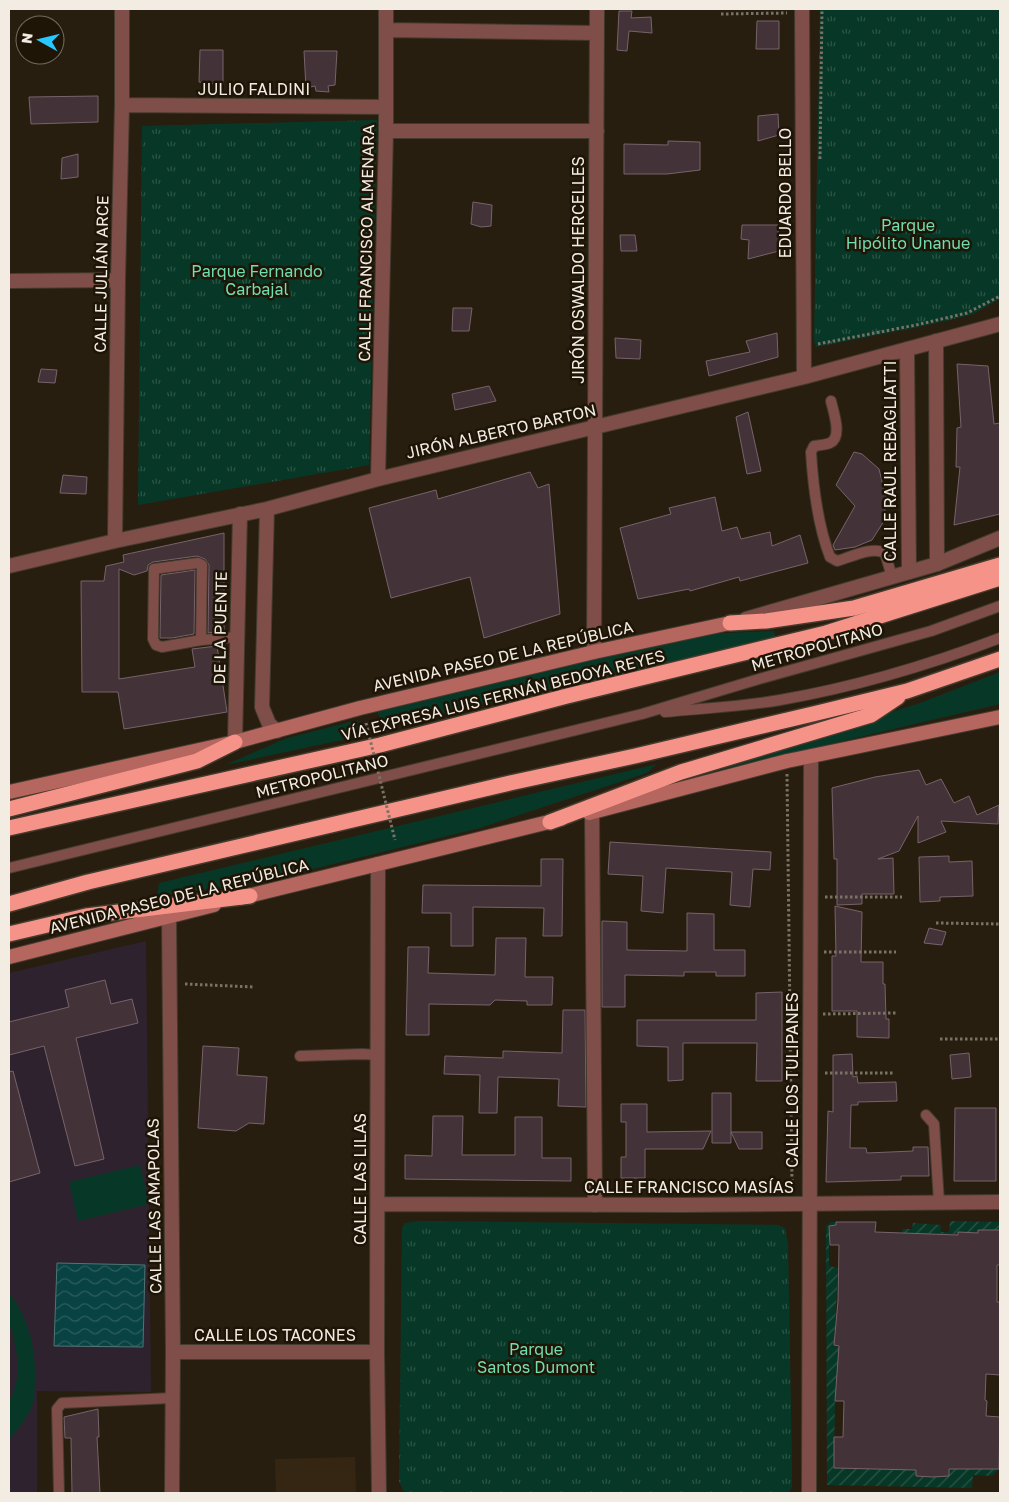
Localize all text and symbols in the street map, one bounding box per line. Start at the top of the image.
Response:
north arrow [15,15,65,65]
text: N [17,32,36,45]
street label: JULIO FALDINI [198,79,310,99]
street label: CALLE FRANCISCO ALMENARA [354,124,378,362]
street label: EDUARDO BELLO [775,128,795,258]
street label: JIRÓN OSWALDO HERCELLES [568,156,588,384]
street label: CALLE JULIÁN ARCE [90,195,112,353]
park label: Parque Hipólito Unanue [846,215,970,253]
park label: Parque Fernando Carbajal [191,261,323,299]
street label: CALLE RAUL REBAGLIATTI [880,360,900,562]
street label: JIRÓN ALBERTO BARTON [404,399,598,463]
street label: DE LA PUENTE [209,571,231,685]
street label: AVENIDA PASEO DE LA REPÚBLICA [371,616,635,696]
street label: METROPOLITANO [749,619,885,675]
street label: VÍA EXPRESA LUIS FERNÁN BEDOYA REYES [339,645,667,745]
street label: METROPOLITANO [254,750,390,802]
street label: AVENIDA PASEO DE LA REPÚBLICA [47,854,311,938]
street label: CALLE LOS TULIPANES [782,992,802,1168]
street label: CALLE LAS LILAS [350,1113,370,1245]
street label: CALLE LAS AMAPOLAS [142,1118,166,1294]
street label: CALLE FRANCISCO MASÍAS [584,1177,794,1197]
street label: CALLE LOS TACONES [194,1325,356,1345]
park label: Parque Santos Dumont [477,1339,595,1377]

